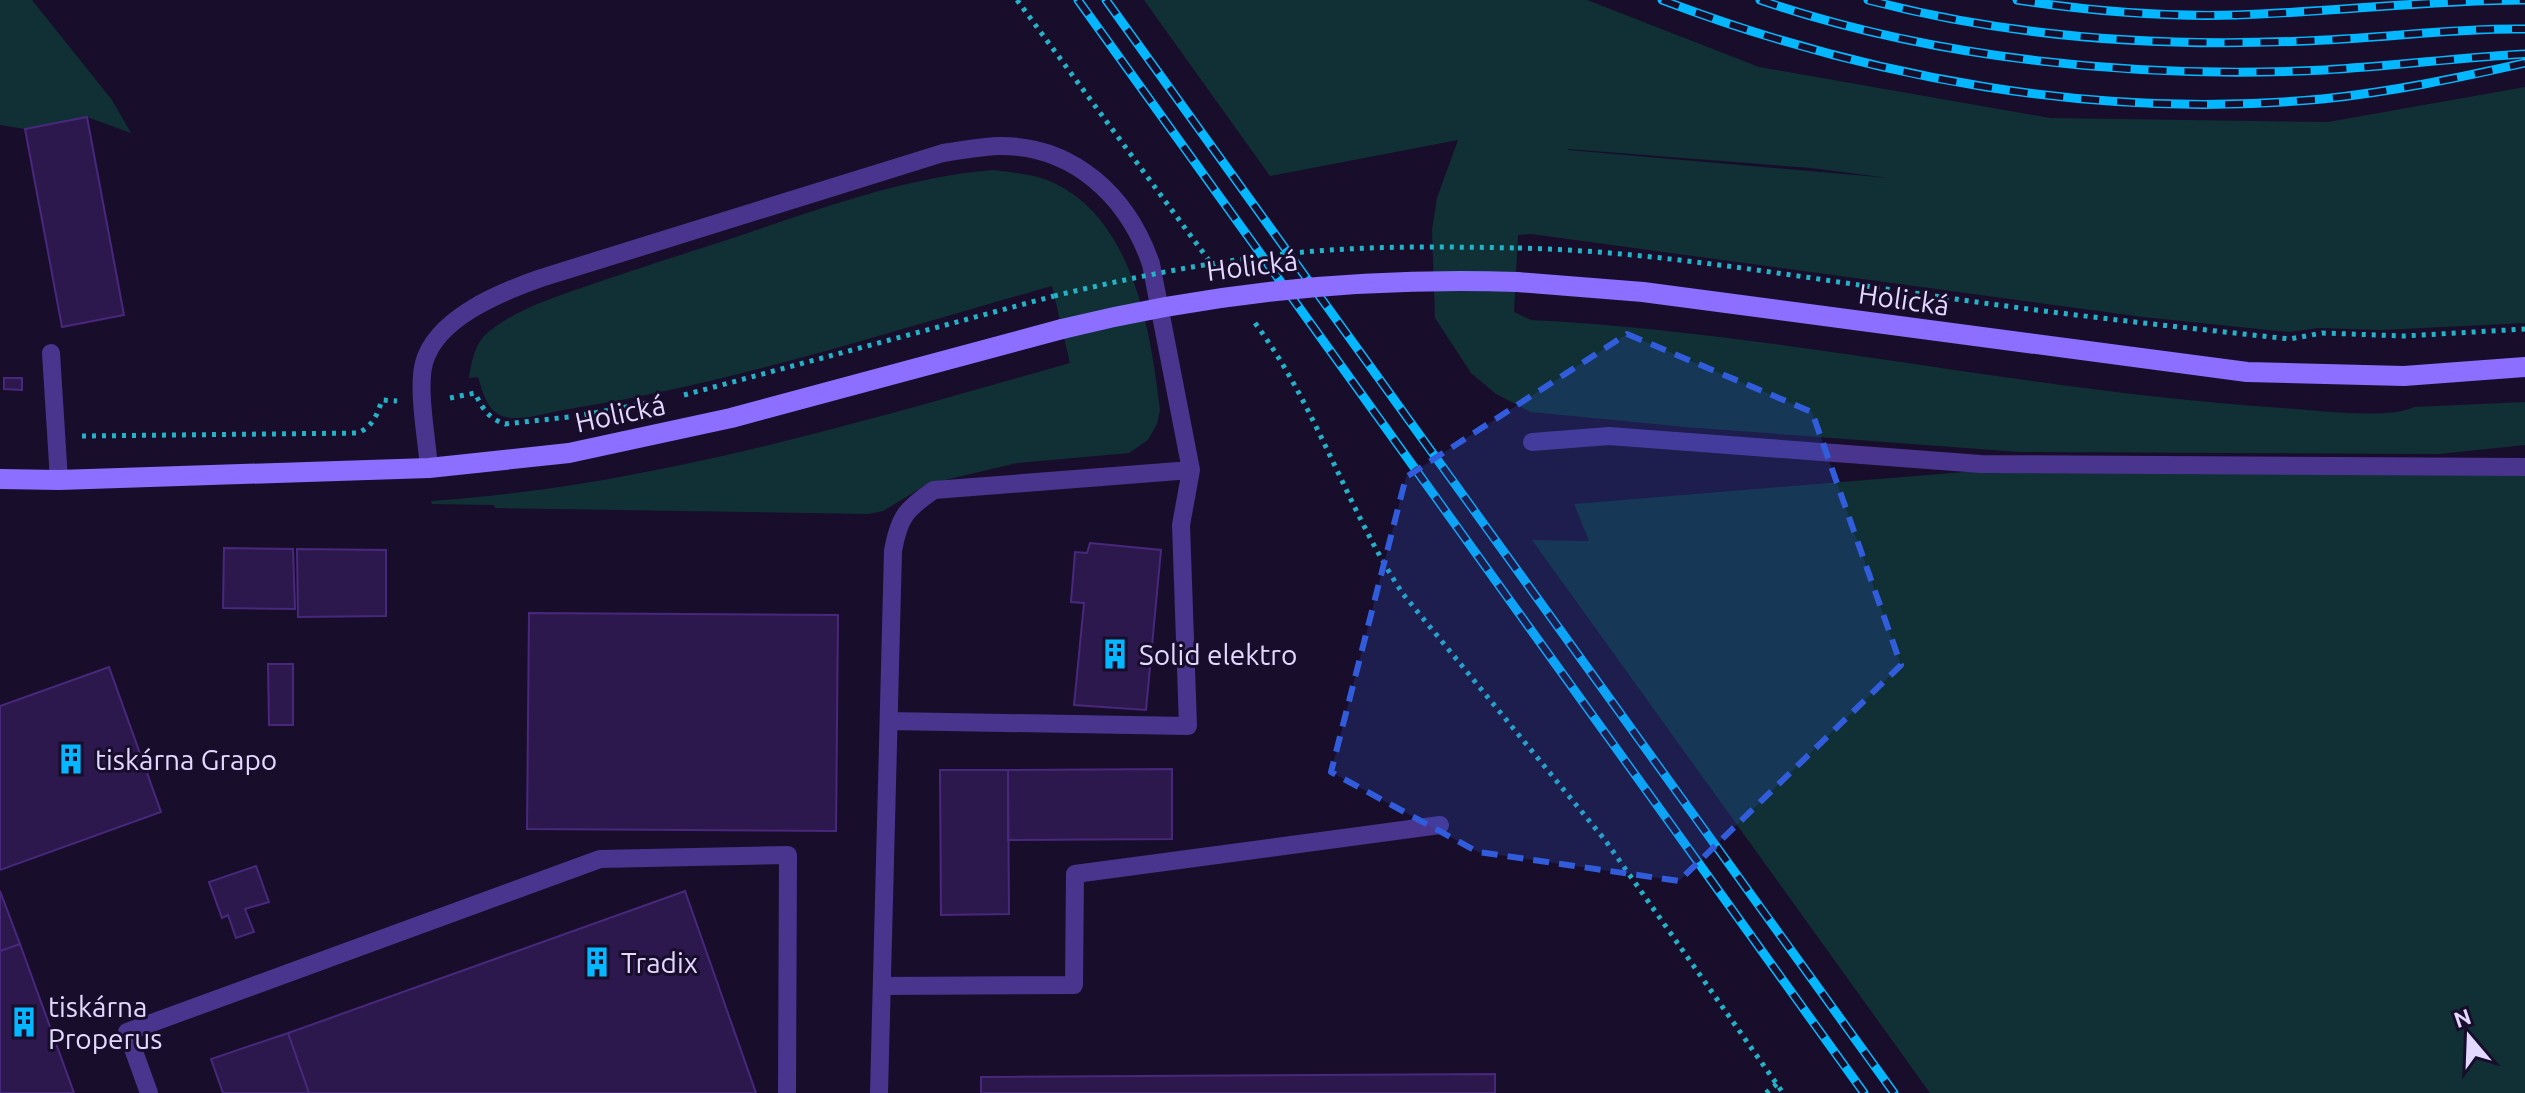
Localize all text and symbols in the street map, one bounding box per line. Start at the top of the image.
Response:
street label: Holická [1205,244,1299,286]
street label: Holická [1857,277,1951,321]
street label: Holická [572,388,668,438]
building icon: Solid elektro [1098,637,1132,671]
place label: Solid elektro [1139,639,1297,670]
building icon: tiskárna Grapo [54,742,88,776]
place label: tiskárna Grapo [95,744,277,775]
building icon: Tradix [580,945,614,979]
place label: Tradix [621,947,698,978]
place label: tiskárna Properus [48,991,162,1054]
north arrow [2429,997,2509,1077]
text: N [2450,1003,2474,1032]
building icon: tiskárna Properus [7,1005,41,1039]

